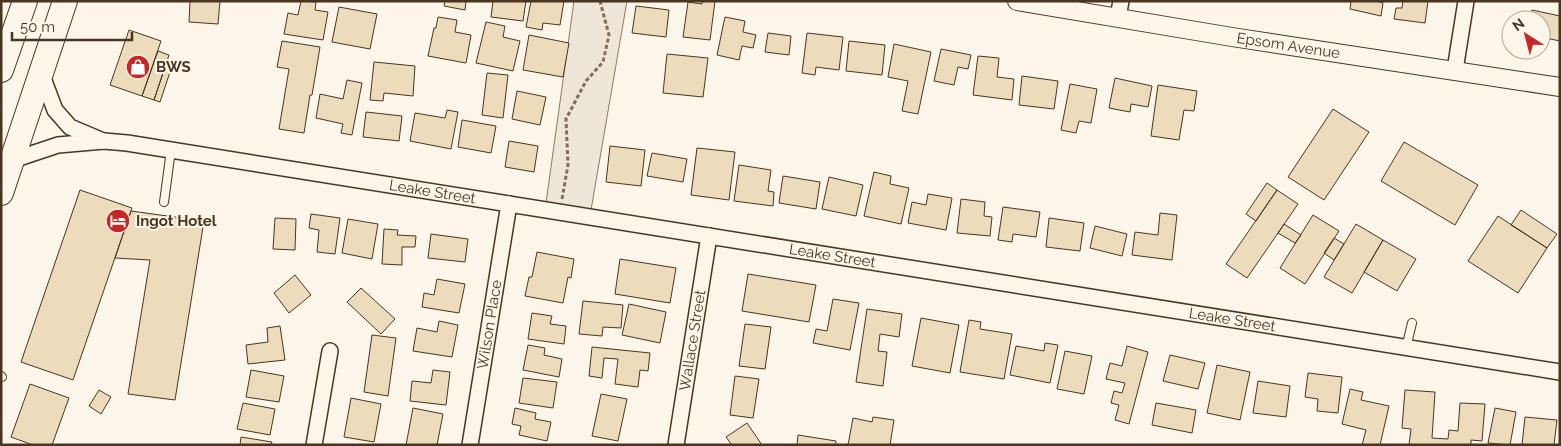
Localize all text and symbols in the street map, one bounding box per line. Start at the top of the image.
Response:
scale bar [12,10,132,42]
north arrow [1501,10,1551,60]
text: N [1509,15,1527,34]
text: 50 m [20,18,55,36]
street label: Epsom Avenue [1235,29,1341,62]
shop icon: BWS [125,54,151,80]
place label: BWS [156,58,191,76]
street label: Leake Street [388,176,477,208]
hotel icon: Ingot Hotel [105,208,131,234]
place label: Ingot Hotel [136,212,217,230]
street label: Leake Street [788,240,877,272]
street label: Wilson Place [473,278,506,371]
street label: Wallace Street [676,289,709,392]
street label: Leake Street [1188,304,1277,335]

